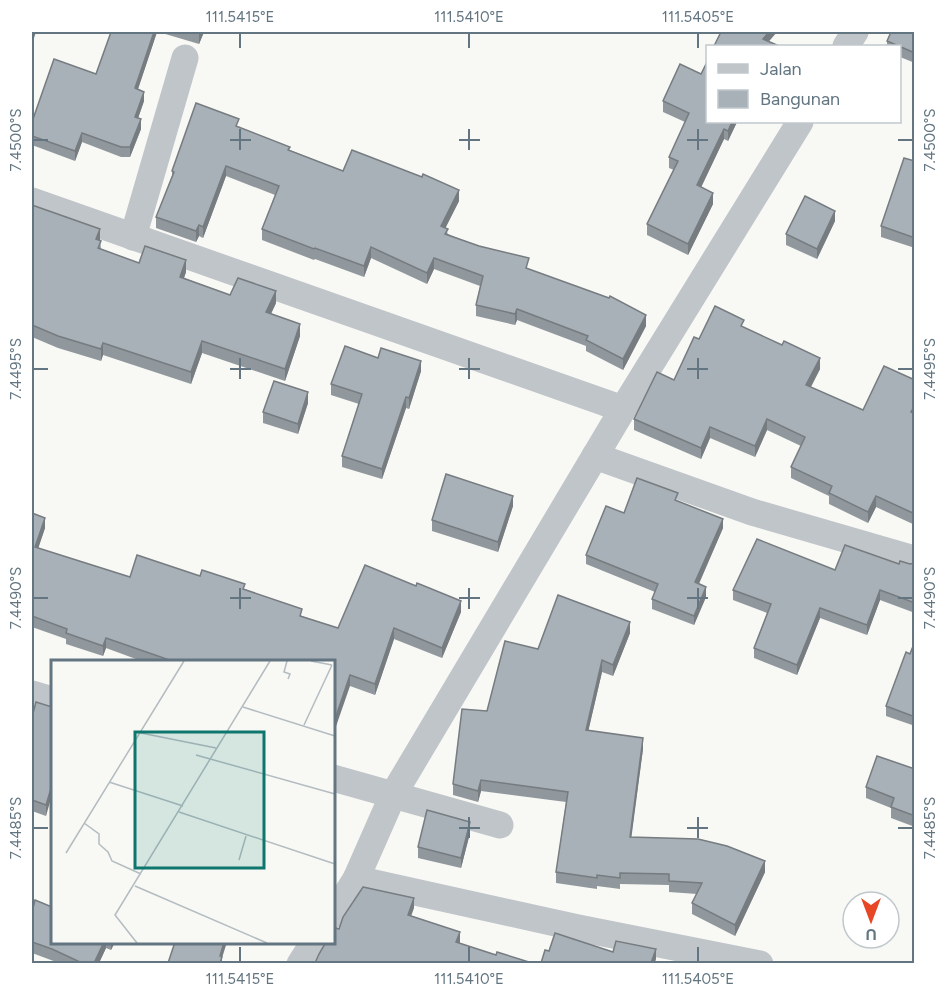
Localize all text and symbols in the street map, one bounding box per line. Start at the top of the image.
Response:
text: 111.5415°E [206,8,274,26]
text: 111.5410°E [434,8,504,26]
text: 111.5405°E [662,8,734,26]
legend [706,45,901,123]
text: Jalan [760,58,802,80]
text: Bangunan [760,88,840,110]
text: 7.4500°S [7,108,25,172]
text: 7.4500°S [921,108,939,172]
text: 7.4495°S [7,338,25,400]
text: 7.4495°S [921,338,939,400]
text: 7.4490°S [7,567,25,629]
text: 7.4490°S [921,567,939,629]
inset map [51,660,334,944]
text: 7.4485°S [7,797,25,859]
text: 7.4485°S [921,797,939,859]
north arrow [841,890,901,950]
text: U [865,925,877,944]
text: 111.5415°E [206,970,274,988]
text: 111.5410°E [434,970,504,988]
text: 111.5405°E [662,970,734,988]

